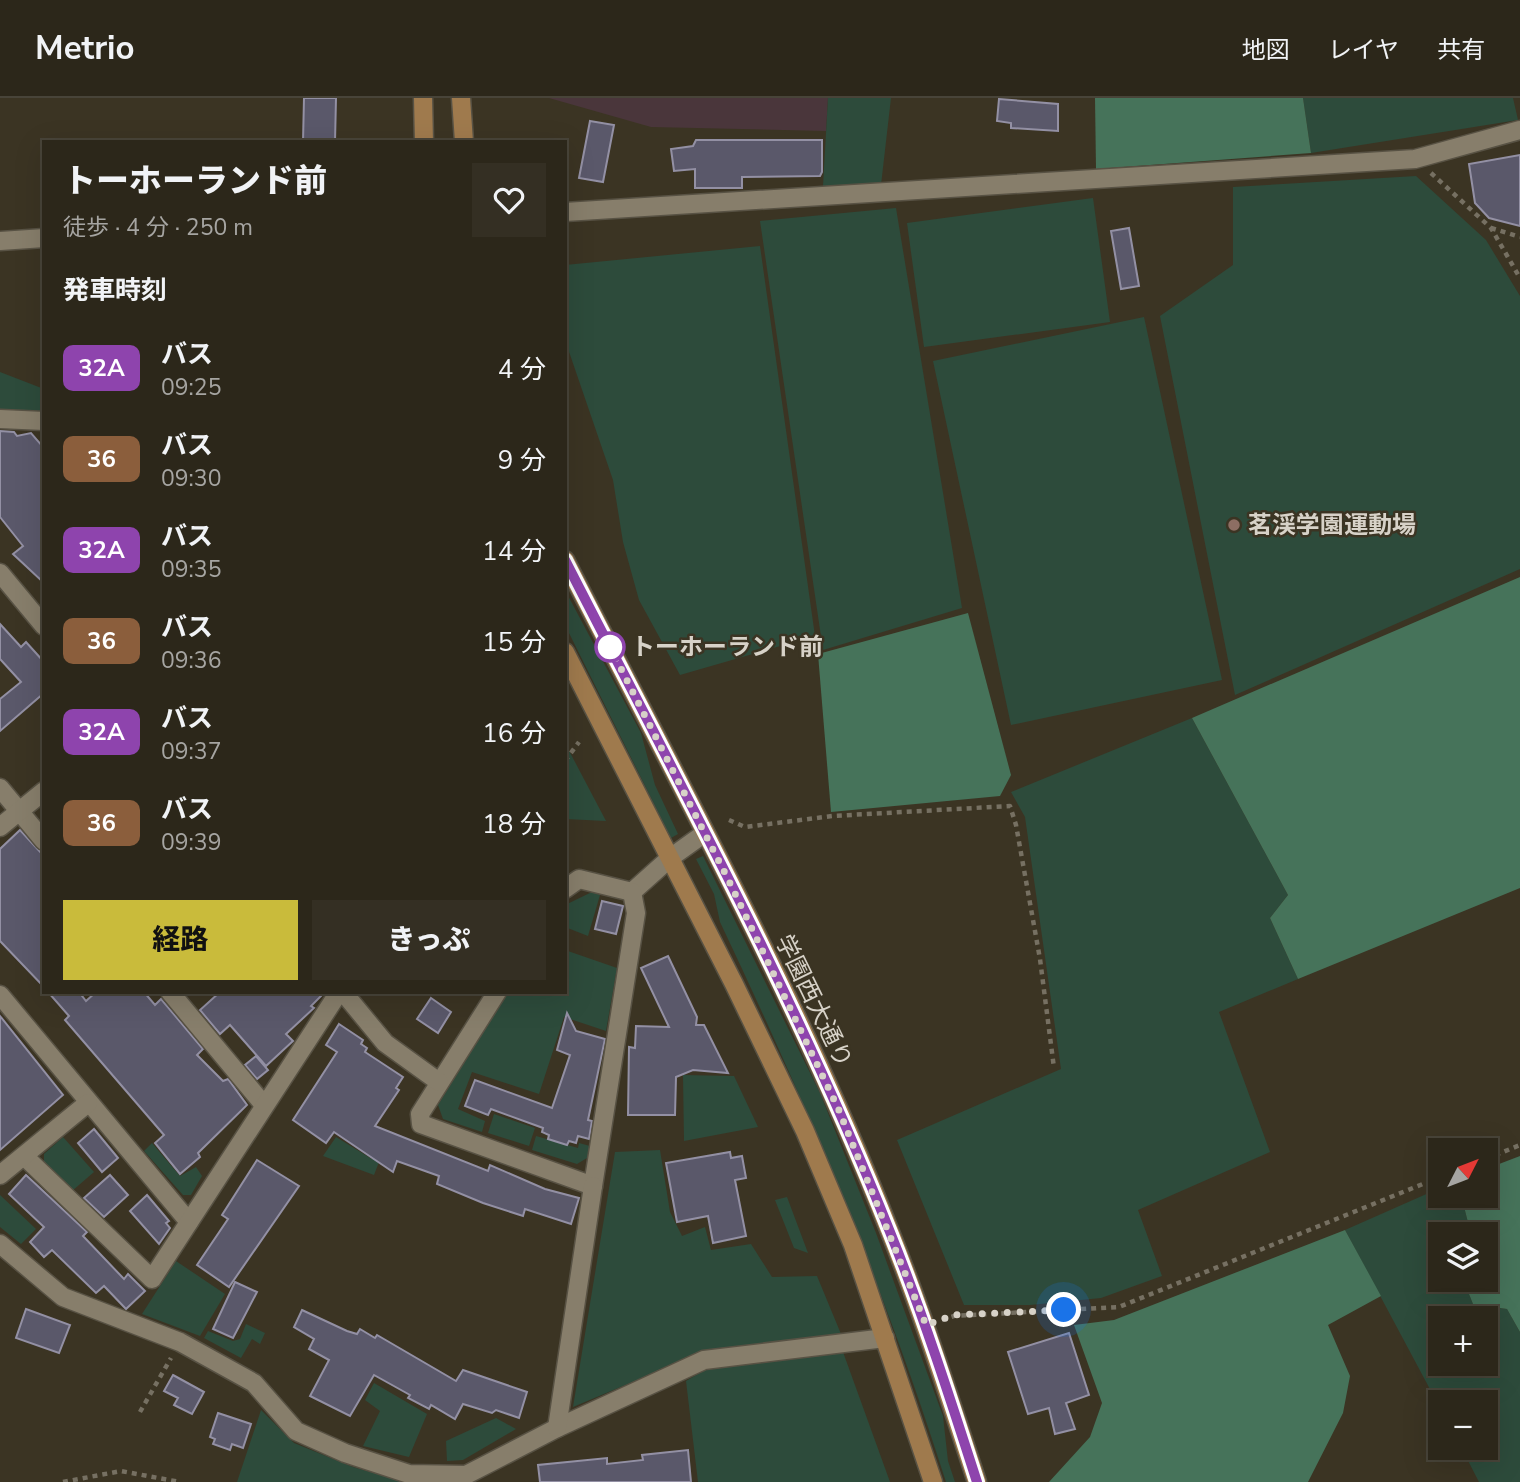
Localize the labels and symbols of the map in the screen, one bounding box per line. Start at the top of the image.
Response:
place label: 茗渓学園運動場 [1248,509,1416,541]
marker: 茗渓学園運動場 [1226,517,1242,533]
place label: トーホーランド前 [631,631,823,663]
marker: トーホーランド前 [595,632,625,662]
street label: 学園西大通り [768,929,860,1073]
north arrow [1428,1138,1498,1208]
your location [1046,1292,1081,1327]

